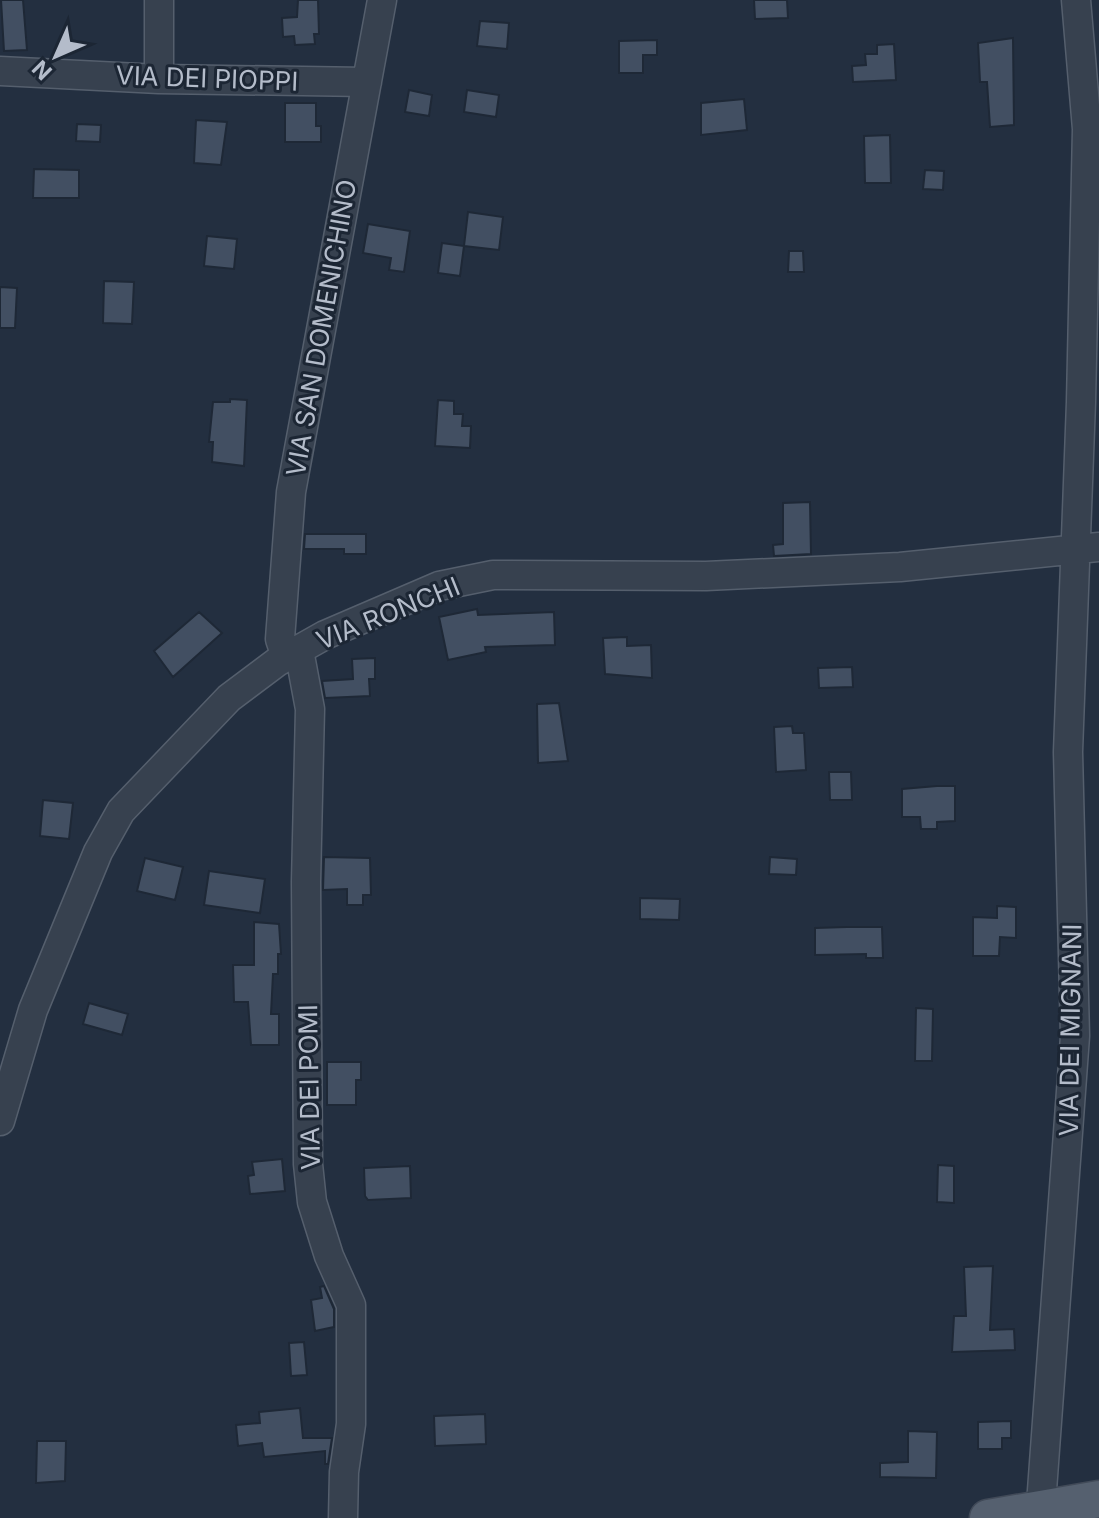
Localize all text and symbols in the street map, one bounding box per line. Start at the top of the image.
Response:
north arrow [16,16,96,96]
text: N [27,55,57,85]
street label: VIA DEI PIOPPI [115,59,299,97]
street label: VIA SAN DOMENICHINO [280,177,362,479]
street label: VIA RONCHI [312,570,464,656]
street label: VIA DEI MIGNANI [1053,923,1087,1137]
street label: VIA DEI POMI [292,1004,326,1170]

